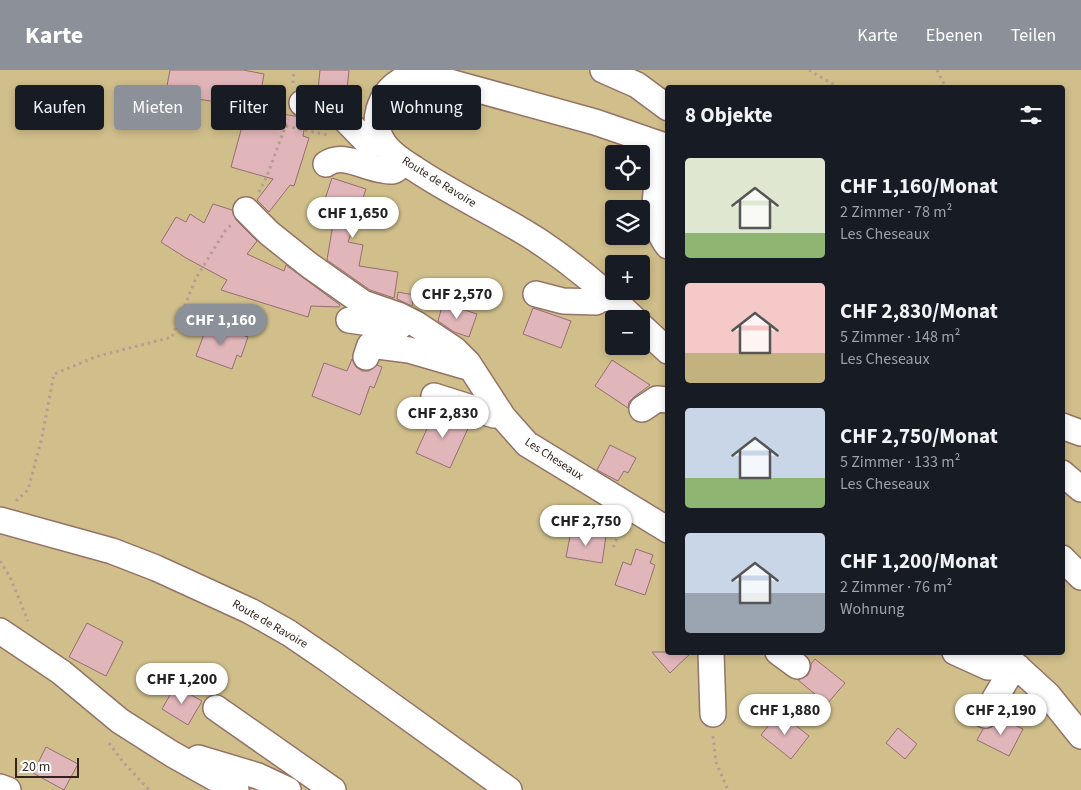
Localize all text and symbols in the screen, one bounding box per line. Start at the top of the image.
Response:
text: Karte [25,18,83,53]
text: Karte [857,23,898,48]
text: Ebenen [926,23,983,48]
text: Teilen [1011,23,1056,48]
chip: Kaufen [15,85,104,130]
chip: Mieten [114,85,201,130]
chip: Filter [211,85,286,130]
chip: Neu [296,85,362,130]
chip: Wohnung [372,85,481,130]
text: 8 Objekte [685,100,773,130]
icon: filters [1017,101,1045,129]
map controls [605,145,650,355]
button: locate [605,145,650,190]
street label: Route de Ravoire [399,152,480,212]
text: CHF 1,160/Monat [840,171,998,201]
icon: home [725,178,785,238]
pin: CHF 1,650 [296,196,410,239]
button: layers [605,200,650,245]
text: 2 Zimmer · 78 m² [840,201,952,223]
text: CHF 1,650 [318,202,388,224]
text: Les Cheseaux [840,223,930,245]
button: + [605,255,650,300]
pin: CHF 2,570 [400,278,514,320]
text: CHF 2,570 [422,283,492,305]
text: CHF 2,830/Monat [840,296,998,326]
icon: home [725,303,785,363]
pin: CHF 1,160 [164,304,278,346]
text: CHF 1,160 [186,309,256,331]
button: − [605,310,650,355]
text: 5 Zimmer · 148 m² [840,326,960,348]
text: Les Cheseaux [840,348,930,370]
pin: CHF 2,830 [386,396,500,439]
text: CHF 2,830 [408,402,478,424]
text: CHF 2,750/Monat [840,421,998,451]
icon: home [725,428,785,488]
street label: Les Cheseaux [521,434,587,485]
text: 5 Zimmer · 133 m² [840,451,960,473]
text: Les Cheseaux [840,473,930,495]
pin: CHF 2,750 [529,504,643,547]
text: CHF 2,750 [551,510,621,532]
text: CHF 1,200/Monat [840,546,998,576]
icon: home [725,553,785,613]
text: 2 Zimmer · 76 m² [840,576,952,598]
street label: Route de Ravoire [229,595,311,653]
text: Wohnung [840,598,904,620]
pin: CHF 1,200 [125,662,239,705]
text: CHF 1,200 [147,668,217,690]
pin: CHF 1,880 [728,694,842,736]
pin: CHF 2,190 [944,694,1058,736]
text: CHF 1,880 [750,699,820,721]
text: CHF 2,190 [966,699,1036,721]
scale bar [15,755,79,778]
text: 20 m [22,757,50,777]

